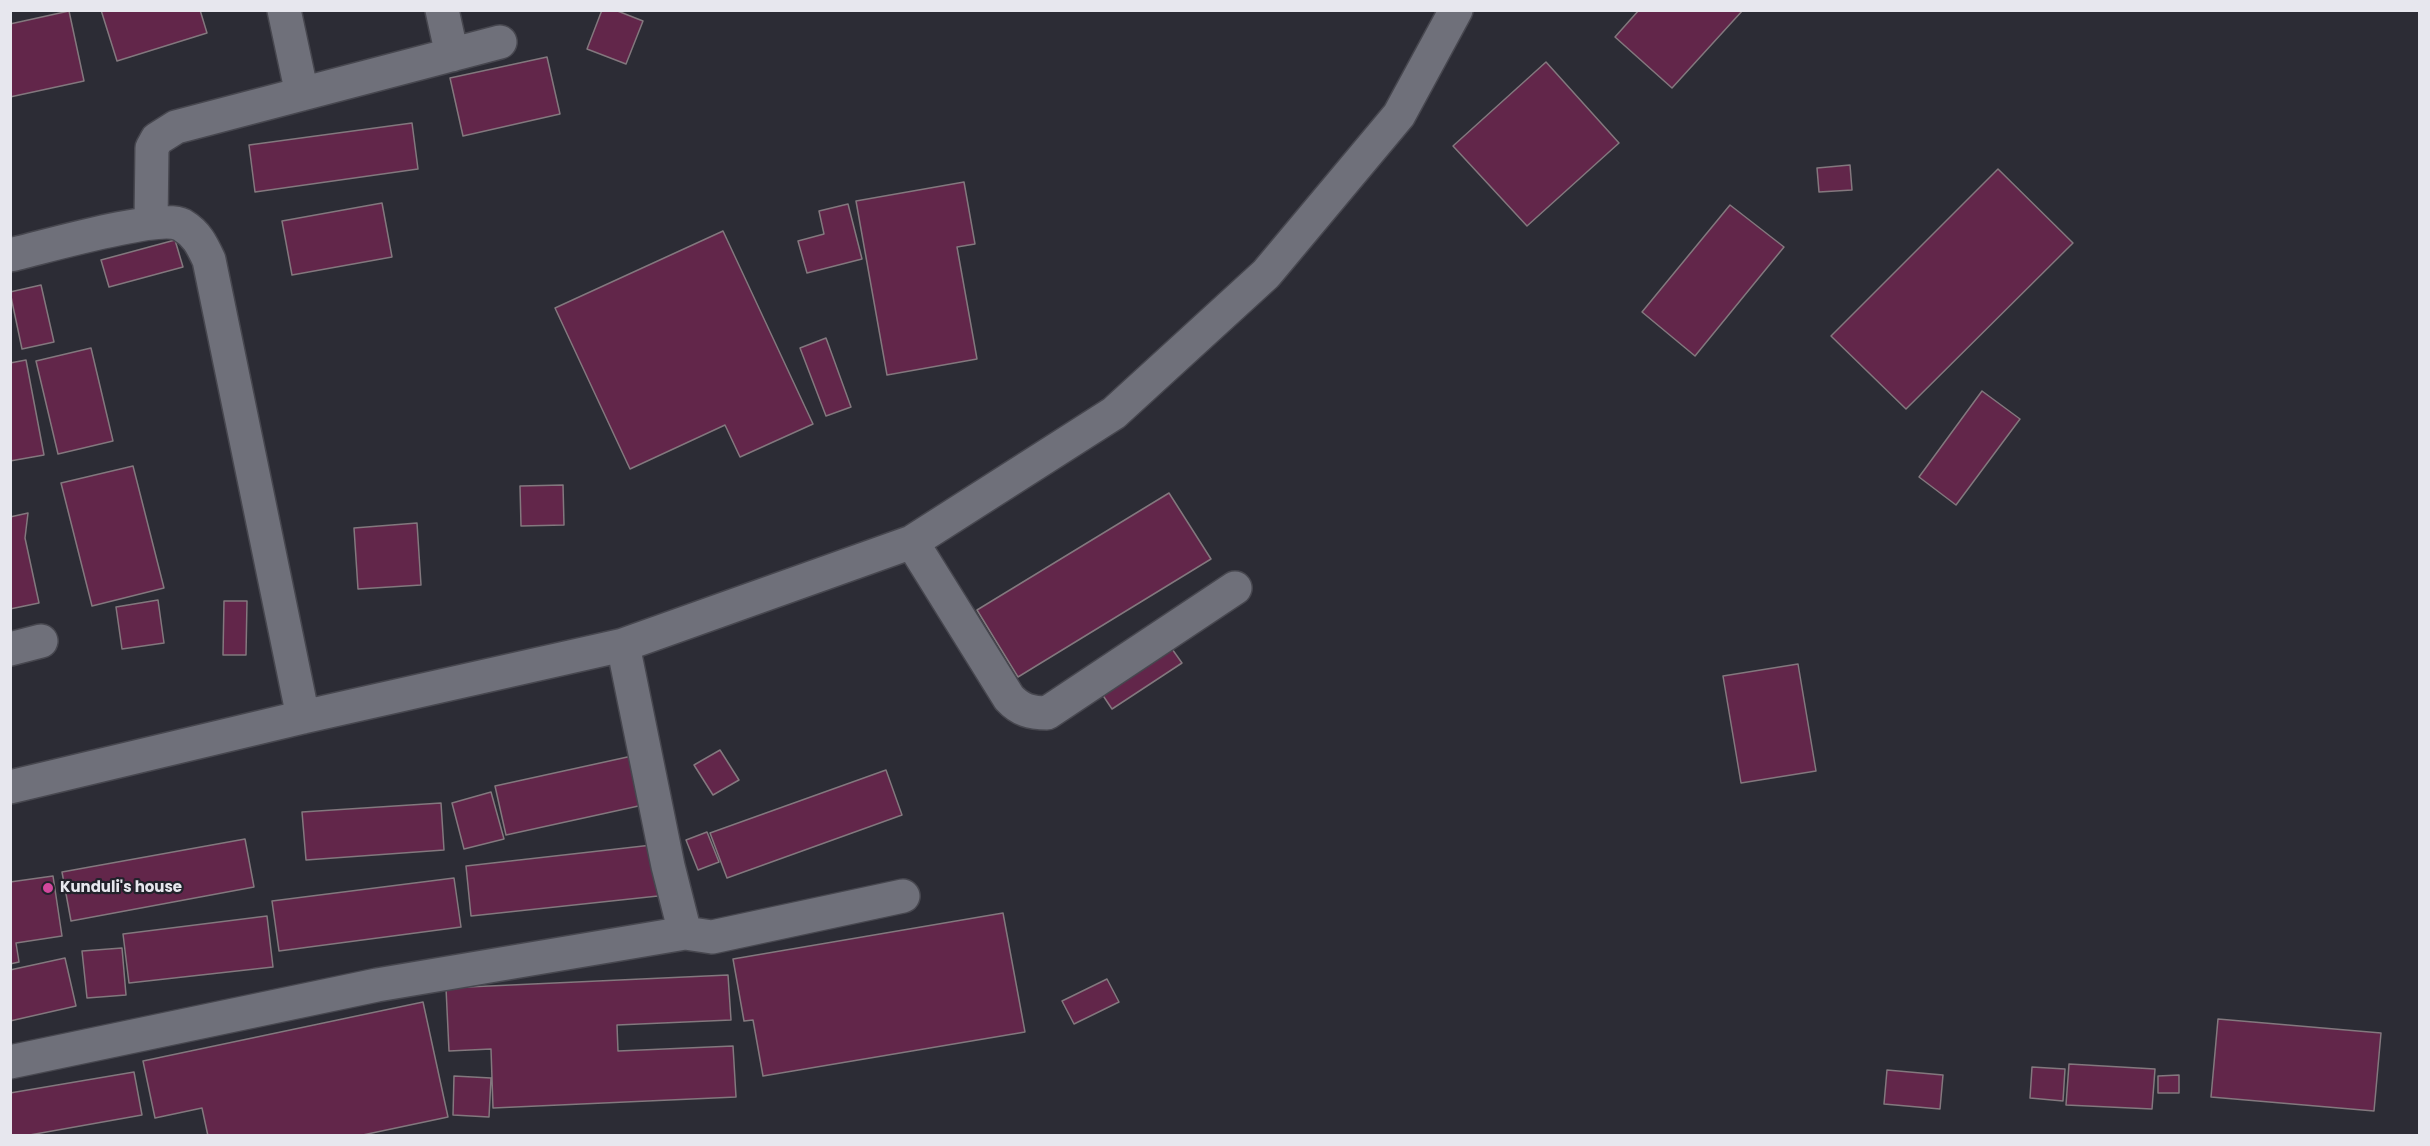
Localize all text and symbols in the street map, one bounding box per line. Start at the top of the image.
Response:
place label: Kunduli's house [60,879,182,897]
marker: Kunduli's house [41,881,55,895]

